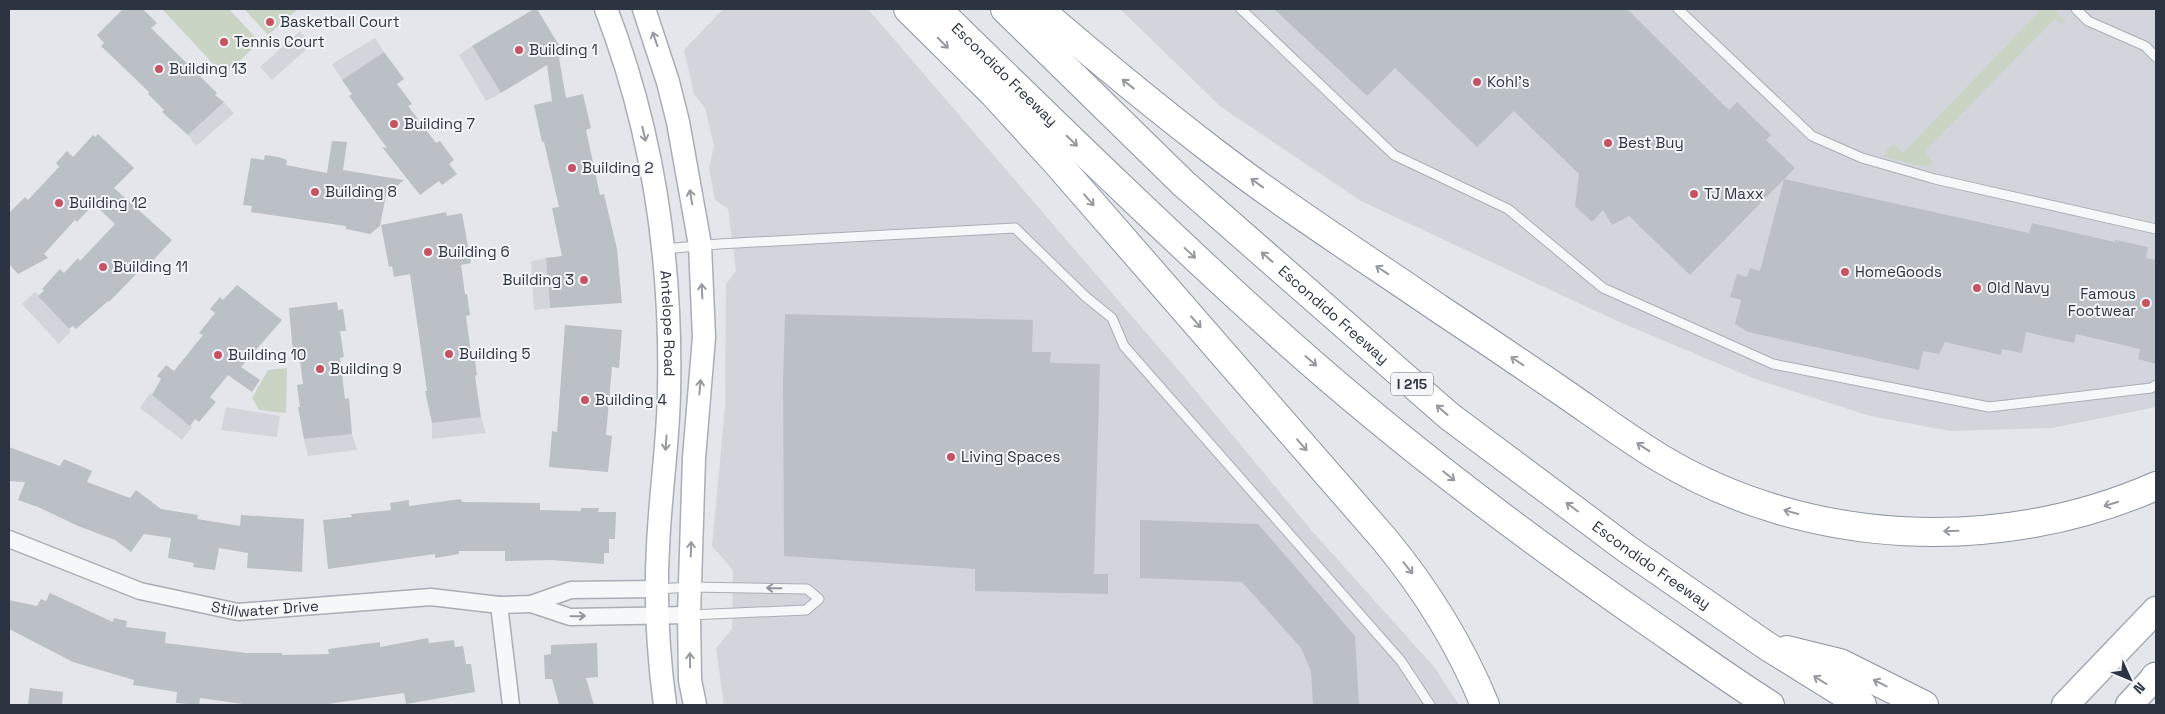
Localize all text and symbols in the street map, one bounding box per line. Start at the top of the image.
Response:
place label: Basketball Court [280,12,400,31]
marker: Basketball Court [264,16,276,28]
street label: Escondido Freeway [948,18,1062,130]
place label: Tennis Court [234,32,325,51]
one-way arrow [650,32,659,47]
marker: Tennis Court [218,36,230,48]
one-way arrow [937,37,949,49]
place label: Building 1 [529,40,598,59]
marker: Building 1 [513,44,525,56]
place label: Building 13 [169,59,247,78]
marker: Building 13 [153,63,165,75]
place label: Kohl's [1487,72,1530,91]
marker: Kohl's [1471,76,1483,88]
one-way arrow [1121,79,1135,89]
place label: Building 7 [404,114,475,133]
marker: Building 7 [388,118,400,130]
one-way arrow [640,126,649,142]
place label: Best Buy [1618,133,1684,152]
one-way arrow [1066,135,1079,147]
marker: Best Buy [1602,137,1614,149]
place label: Building 2 [582,158,654,177]
marker: Building 2 [566,162,578,174]
one-way arrow [1250,178,1264,188]
place label: Building 8 [325,182,397,201]
place label: TJ Maxx [1704,184,1764,203]
marker: Building 8 [309,186,321,198]
marker: TJ Maxx [1688,188,1700,200]
one-way arrow [686,189,696,205]
place label: Building 12 [69,193,147,212]
one-way arrow [1084,193,1095,206]
marker: Building 12 [53,197,65,209]
place label: Building 6 [438,242,510,261]
marker: Building 6 [422,246,434,258]
one-way arrow [1183,247,1196,259]
one-way arrow [1261,251,1274,262]
place label: Building 11 [113,257,188,276]
marker: Building 11 [97,261,109,273]
street label: Escondido Freeway [1275,261,1393,368]
place label: HomeGoods [1855,262,1942,281]
one-way arrow [1376,265,1390,275]
marker: HomeGoods [1839,266,1851,278]
place label: Building 3 [502,270,574,289]
street label: Antelope Road [656,270,679,377]
marker: Building 3 [578,274,590,286]
place label: Old Navy [1987,278,2050,297]
marker: Old Navy [1971,282,1983,294]
one-way arrow [697,283,707,300]
place label: Famous Footwear [2068,284,2136,320]
marker: Famous Footwear [2140,297,2152,309]
one-way arrow [1190,316,1202,329]
place label: Building 5 [459,344,530,363]
place label: Building 10 [228,345,306,364]
marker: Building 5 [443,348,455,360]
marker: Building 10 [212,349,224,361]
one-way arrow [1304,356,1317,367]
one-way arrow [1510,356,1524,366]
place label: Building 9 [330,359,402,378]
marker: Building 9 [314,363,326,375]
road number: I 215 [1391,372,1433,396]
one-way arrow [695,379,705,395]
place label: Building 4 [595,390,667,409]
marker: Building 4 [579,394,591,406]
one-way arrow [1435,404,1448,416]
one-way arrow [661,435,670,451]
one-way arrow [1296,439,1308,452]
one-way arrow [1636,441,1650,452]
place label: Living Spaces [961,447,1060,466]
marker: Living Spaces [945,451,957,463]
one-way arrow [1443,471,1456,482]
one-way arrow [2103,499,2119,509]
one-way arrow [1566,502,1579,513]
one-way arrow [1783,507,1799,517]
street label: Escondido Freeway [1589,516,1715,613]
one-way arrow [1944,527,1960,536]
one-way arrow [686,541,695,557]
one-way arrow [1403,562,1414,575]
one-way arrow [767,583,783,593]
street label: Stillwater Drive [209,596,320,621]
one-way arrow [570,612,586,621]
one-way arrow [685,653,695,669]
north arrow [2105,654,2155,704]
one-way arrow [1814,675,1828,685]
one-way arrow [1873,678,1888,688]
text: N [2130,678,2149,698]

